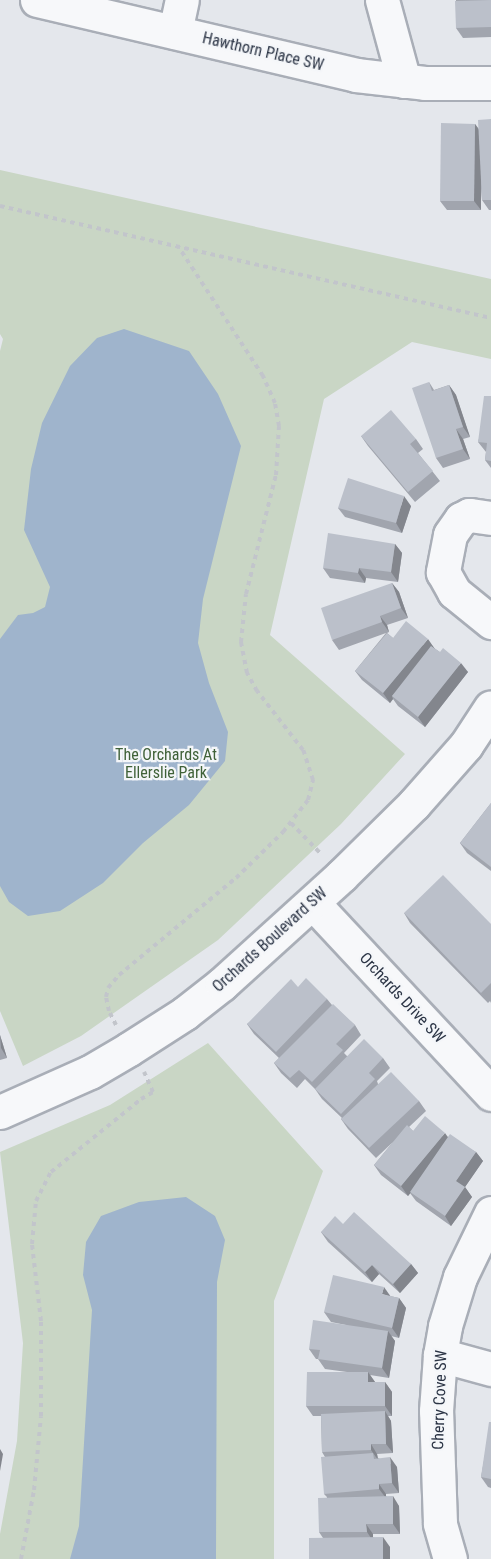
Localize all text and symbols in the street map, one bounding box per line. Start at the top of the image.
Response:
street label: Hawthorn Place SW [200,29,326,75]
park label: The Orchards At Ellerslie Park [115,745,217,783]
street label: Orchards Boulevard SW [209,884,331,996]
street label: Orchards Drive SW [355,949,449,1047]
street label: Cherry Cove SW [429,1350,451,1450]

